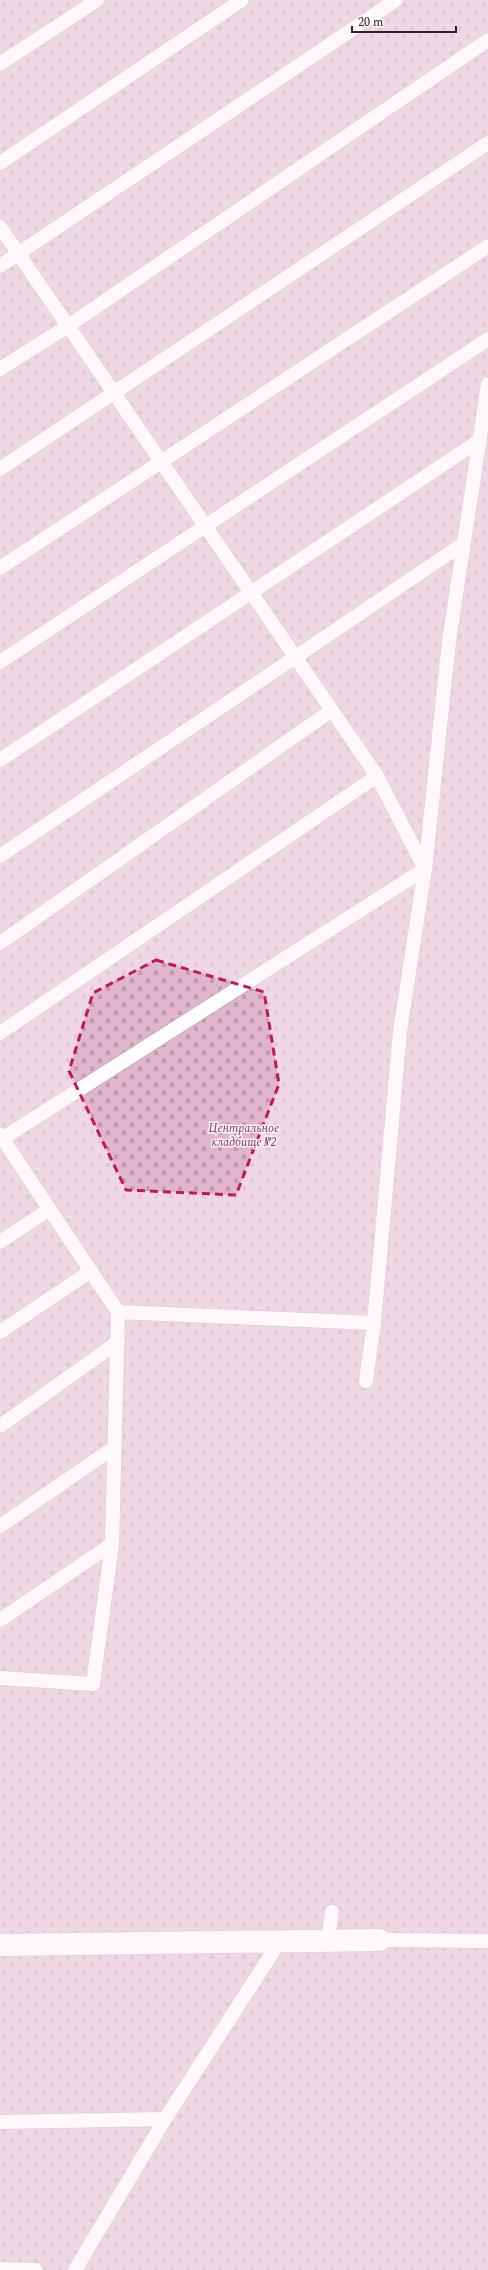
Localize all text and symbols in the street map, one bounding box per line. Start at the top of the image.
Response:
scale bar [352,8,456,34]
text: 20 m [358,13,383,32]
park label: Центральное кладбище №2 [209,1119,279,1152]

